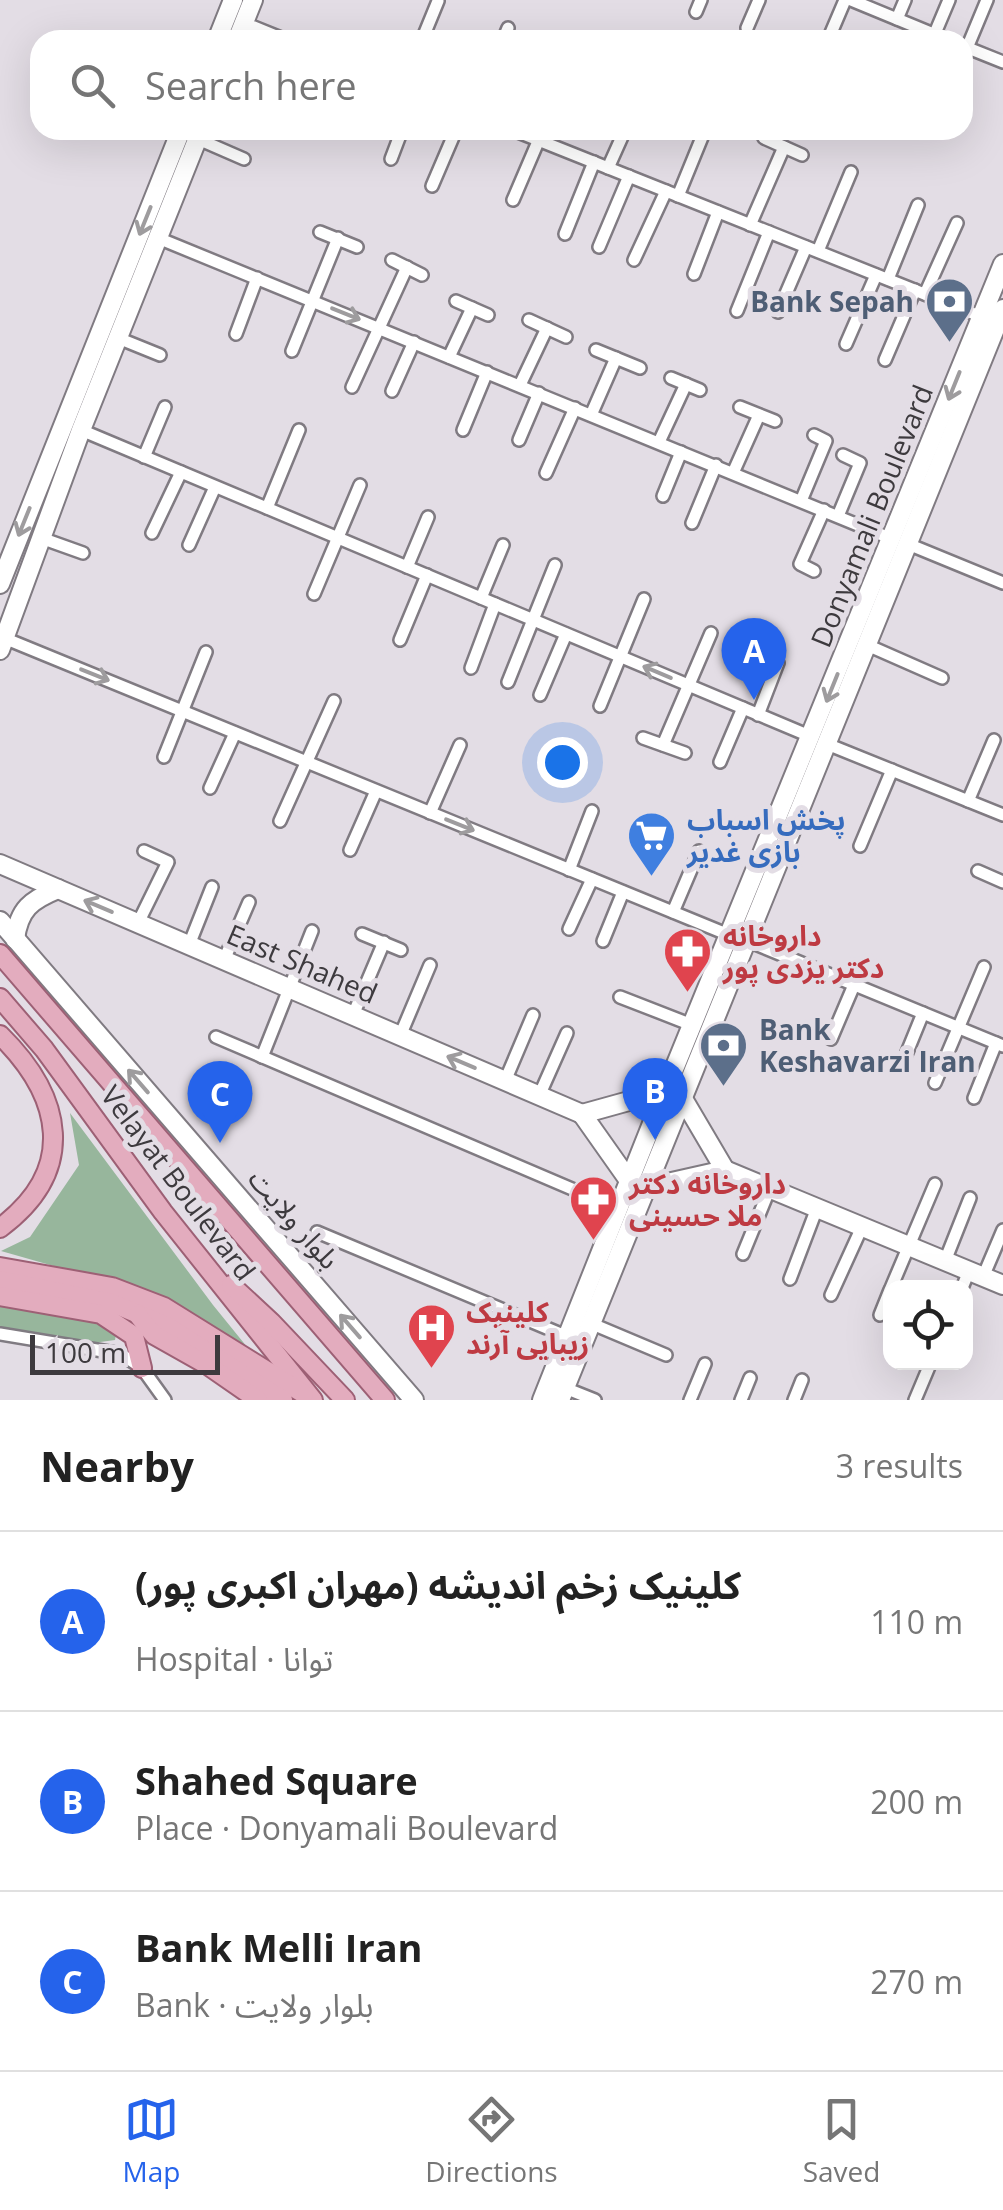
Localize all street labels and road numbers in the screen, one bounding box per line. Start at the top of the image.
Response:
street label: Donyamali Boulevard [801,379,941,652]
street label: East Shahed [221,914,383,1012]
street label: Velayat Boulevard [93,1077,265,1288]
street label: بلوار ولایت [241,1160,349,1277]

